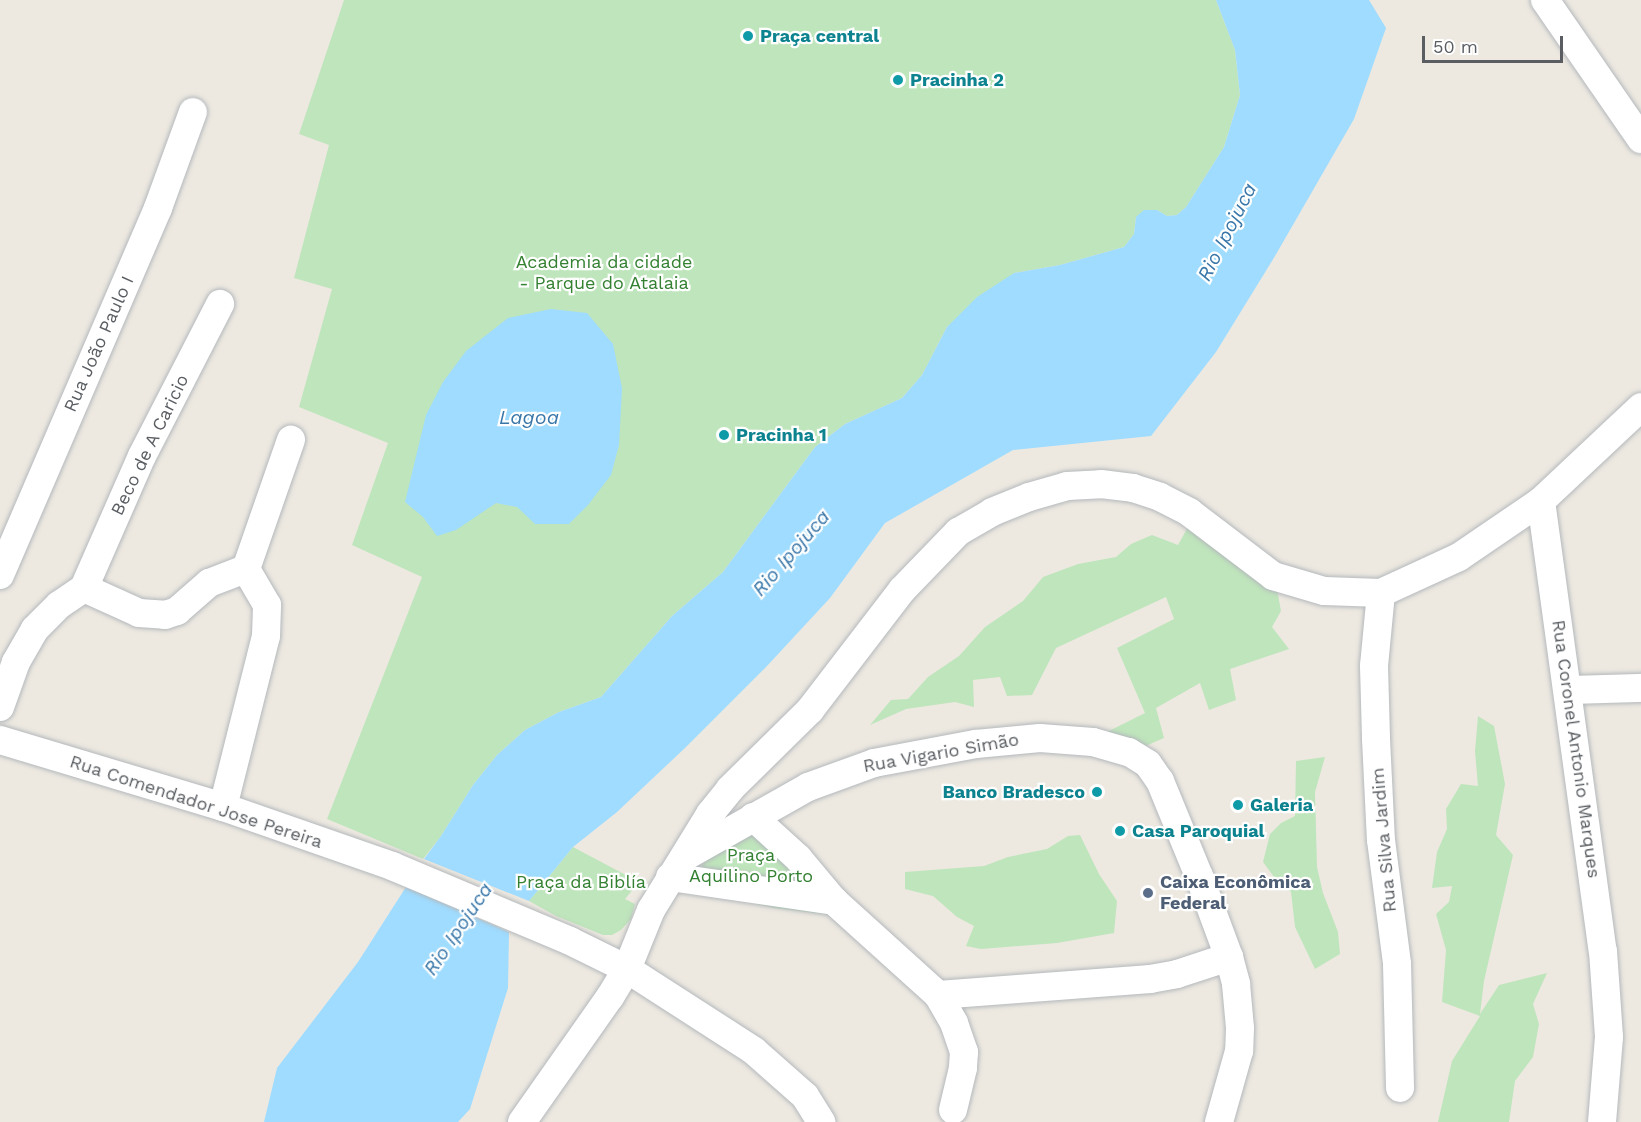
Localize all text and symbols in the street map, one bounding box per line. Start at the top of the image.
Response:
scale bar [1425,24,1566,62]
place label: Praça central [760,25,879,47]
marker: Praça central [741,29,755,43]
text: 50 m [1433,36,1478,57]
place label: Pracinha 2 [910,69,1004,91]
marker: Pracinha 2 [891,73,905,87]
water label: Rio Ipojuca [1192,179,1262,285]
park label: Academia da cidade - Parque do Atalaia [515,252,693,294]
street label: Rua João Paulo I [59,272,139,416]
street label: Beco de A Caricio [106,370,194,520]
water label: Lagoa [499,405,559,429]
place label: Pracinha 1 [736,424,827,446]
marker: Pracinha 1 [717,428,731,442]
water label: Rio Ipojuca [747,505,835,601]
street label: Rua Coronel Antonio Marques [1547,618,1605,880]
street label: Rua Vigario Simão [861,729,1021,777]
street label: Rua Comendador Jose Pereira [66,751,326,853]
street label: Rua Silva Jardim [1367,766,1401,914]
place label: Banco Bradesco [942,781,1085,803]
marker: Banco Bradesco [1090,785,1104,799]
place label: Galeria [1250,794,1313,816]
marker: Galeria [1231,798,1245,812]
place label: Casa Paroquial [1132,820,1265,842]
marker: Casa Paroquial [1113,824,1127,838]
park label: Praça Aquilino Porto [689,845,813,888]
park label: Praça da Biblía [516,871,646,893]
place label: Caixa Econômica Federal [1160,872,1311,914]
water label: Rio Ipojuca [418,878,498,980]
marker: Caixa Econômica Federal [1141,886,1155,900]

